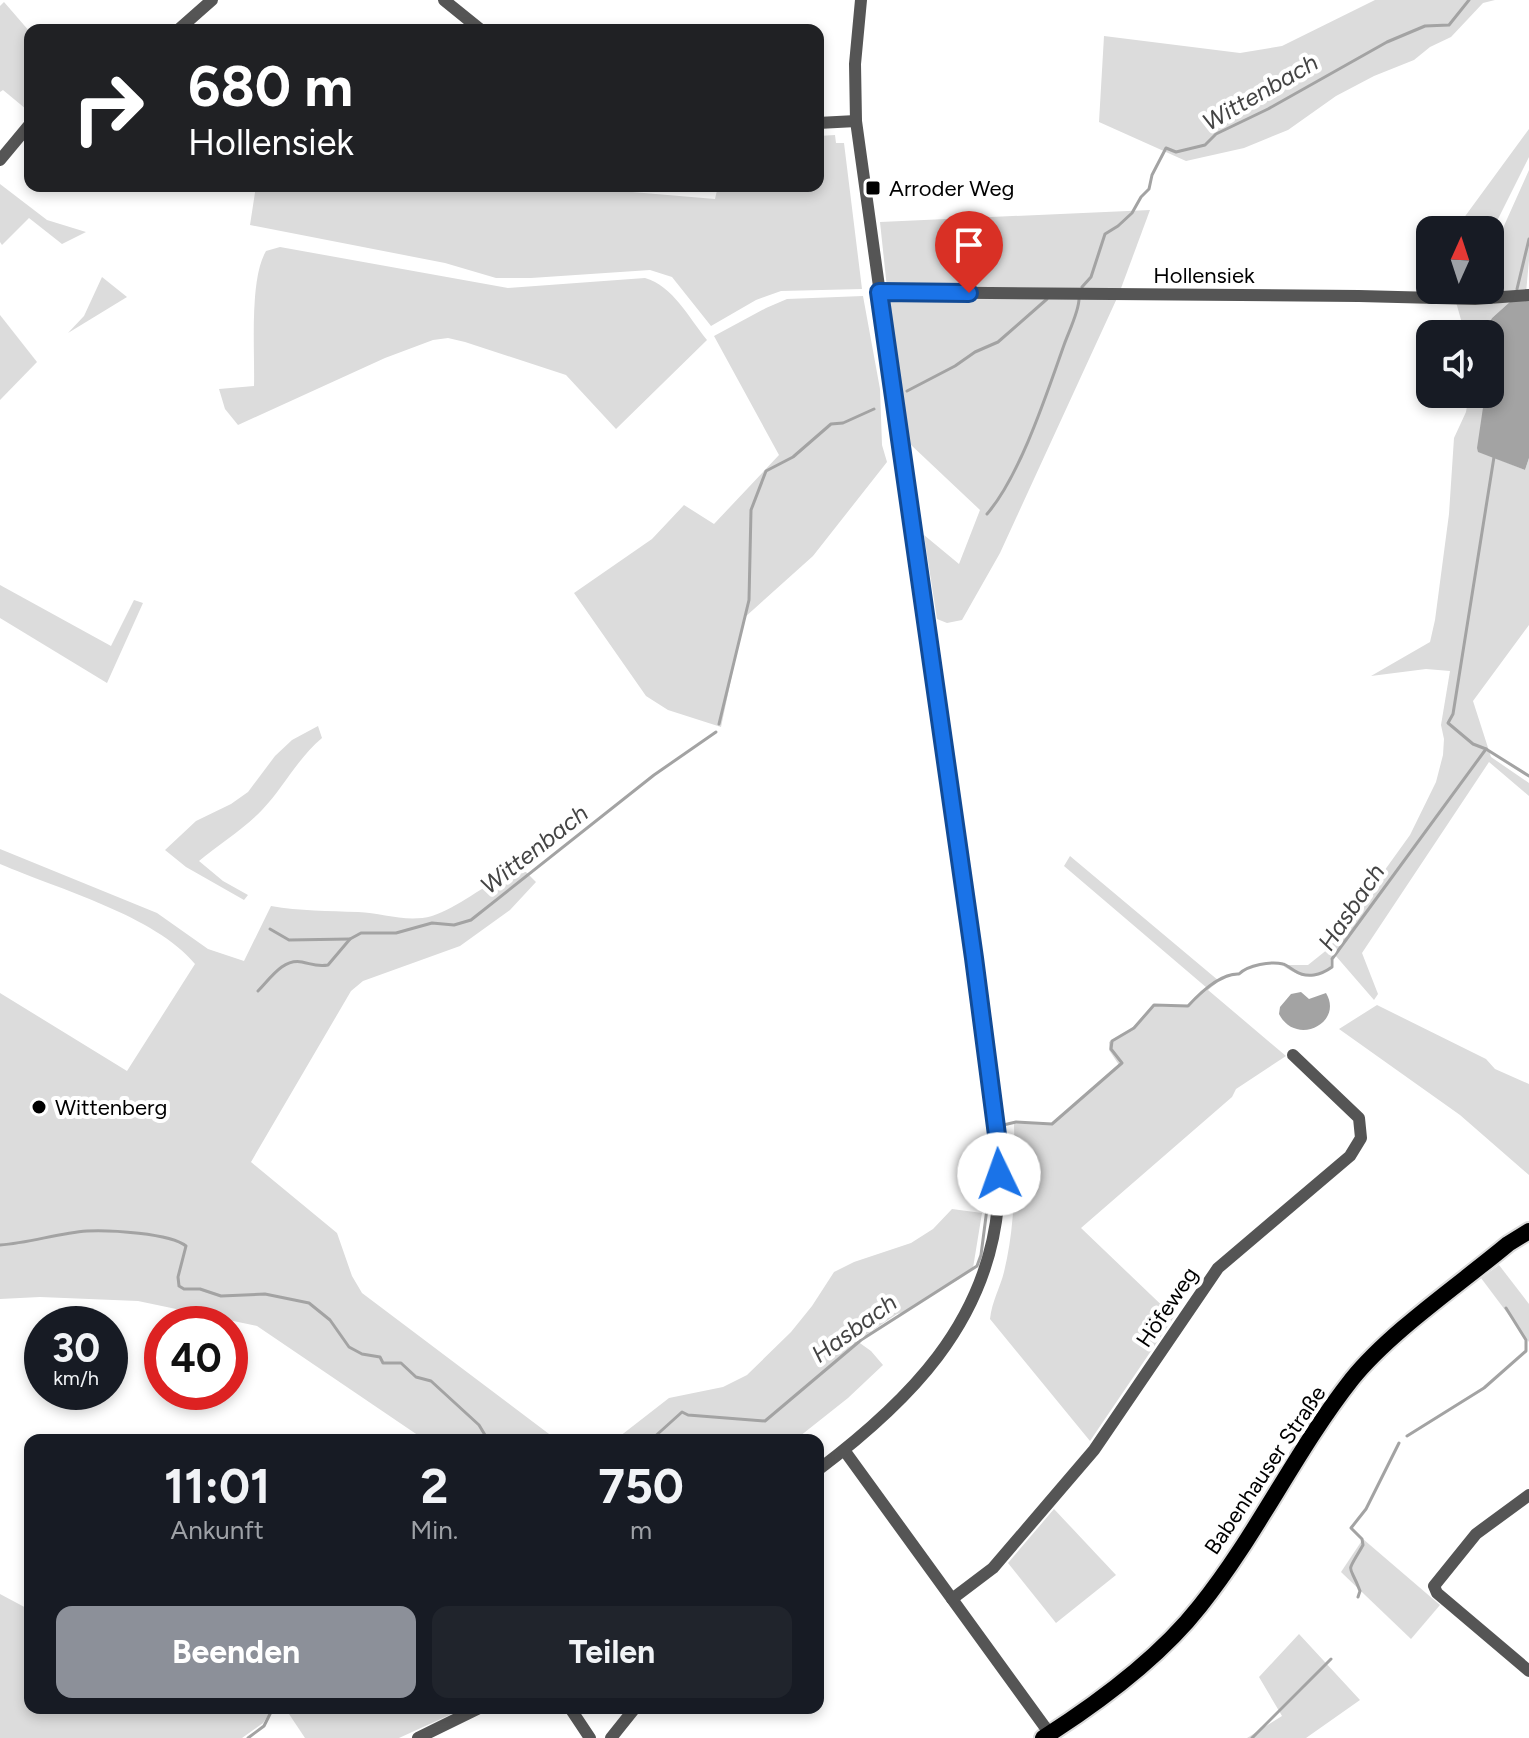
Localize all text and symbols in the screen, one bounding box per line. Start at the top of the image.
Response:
water label: Wittenbach [1197,47,1323,137]
text: 680 m [188,53,353,120]
icon: right [56,56,160,160]
text: Hollensiek [188,121,354,164]
place label: Arroder Weg [889,175,1014,202]
marker: Arroder Weg [864,179,882,197]
pin [935,211,1003,293]
north arrow [1416,216,1504,304]
map controls [1416,216,1504,408]
icon: arrive [947,223,991,267]
street label: Hollensiek [1153,262,1255,289]
button: sound [1416,320,1504,408]
water label: Wittenbach [475,798,593,900]
water label: Hasbach [1312,858,1390,956]
place label: Wittenberg [55,1094,167,1121]
marker: Wittenberg [30,1098,48,1116]
position arrow [957,1132,1041,1216]
street label: Höfeweg [1130,1262,1204,1352]
water label: Hasbach [806,1287,902,1369]
speed limit sign: 40 [144,1306,248,1410]
text: 30 [52,1324,100,1372]
text: km/h [53,1366,99,1390]
street label: Babenhauser Straße [1199,1381,1331,1559]
text: 11:01 [164,1457,270,1515]
text: 2 [420,1457,448,1515]
text: 750 [598,1457,684,1515]
text: Ankunft [171,1514,264,1546]
text: Min. [410,1514,458,1546]
text: m [630,1514,652,1546]
button: Beenden [56,1606,416,1698]
button: Teilen [432,1606,792,1698]

